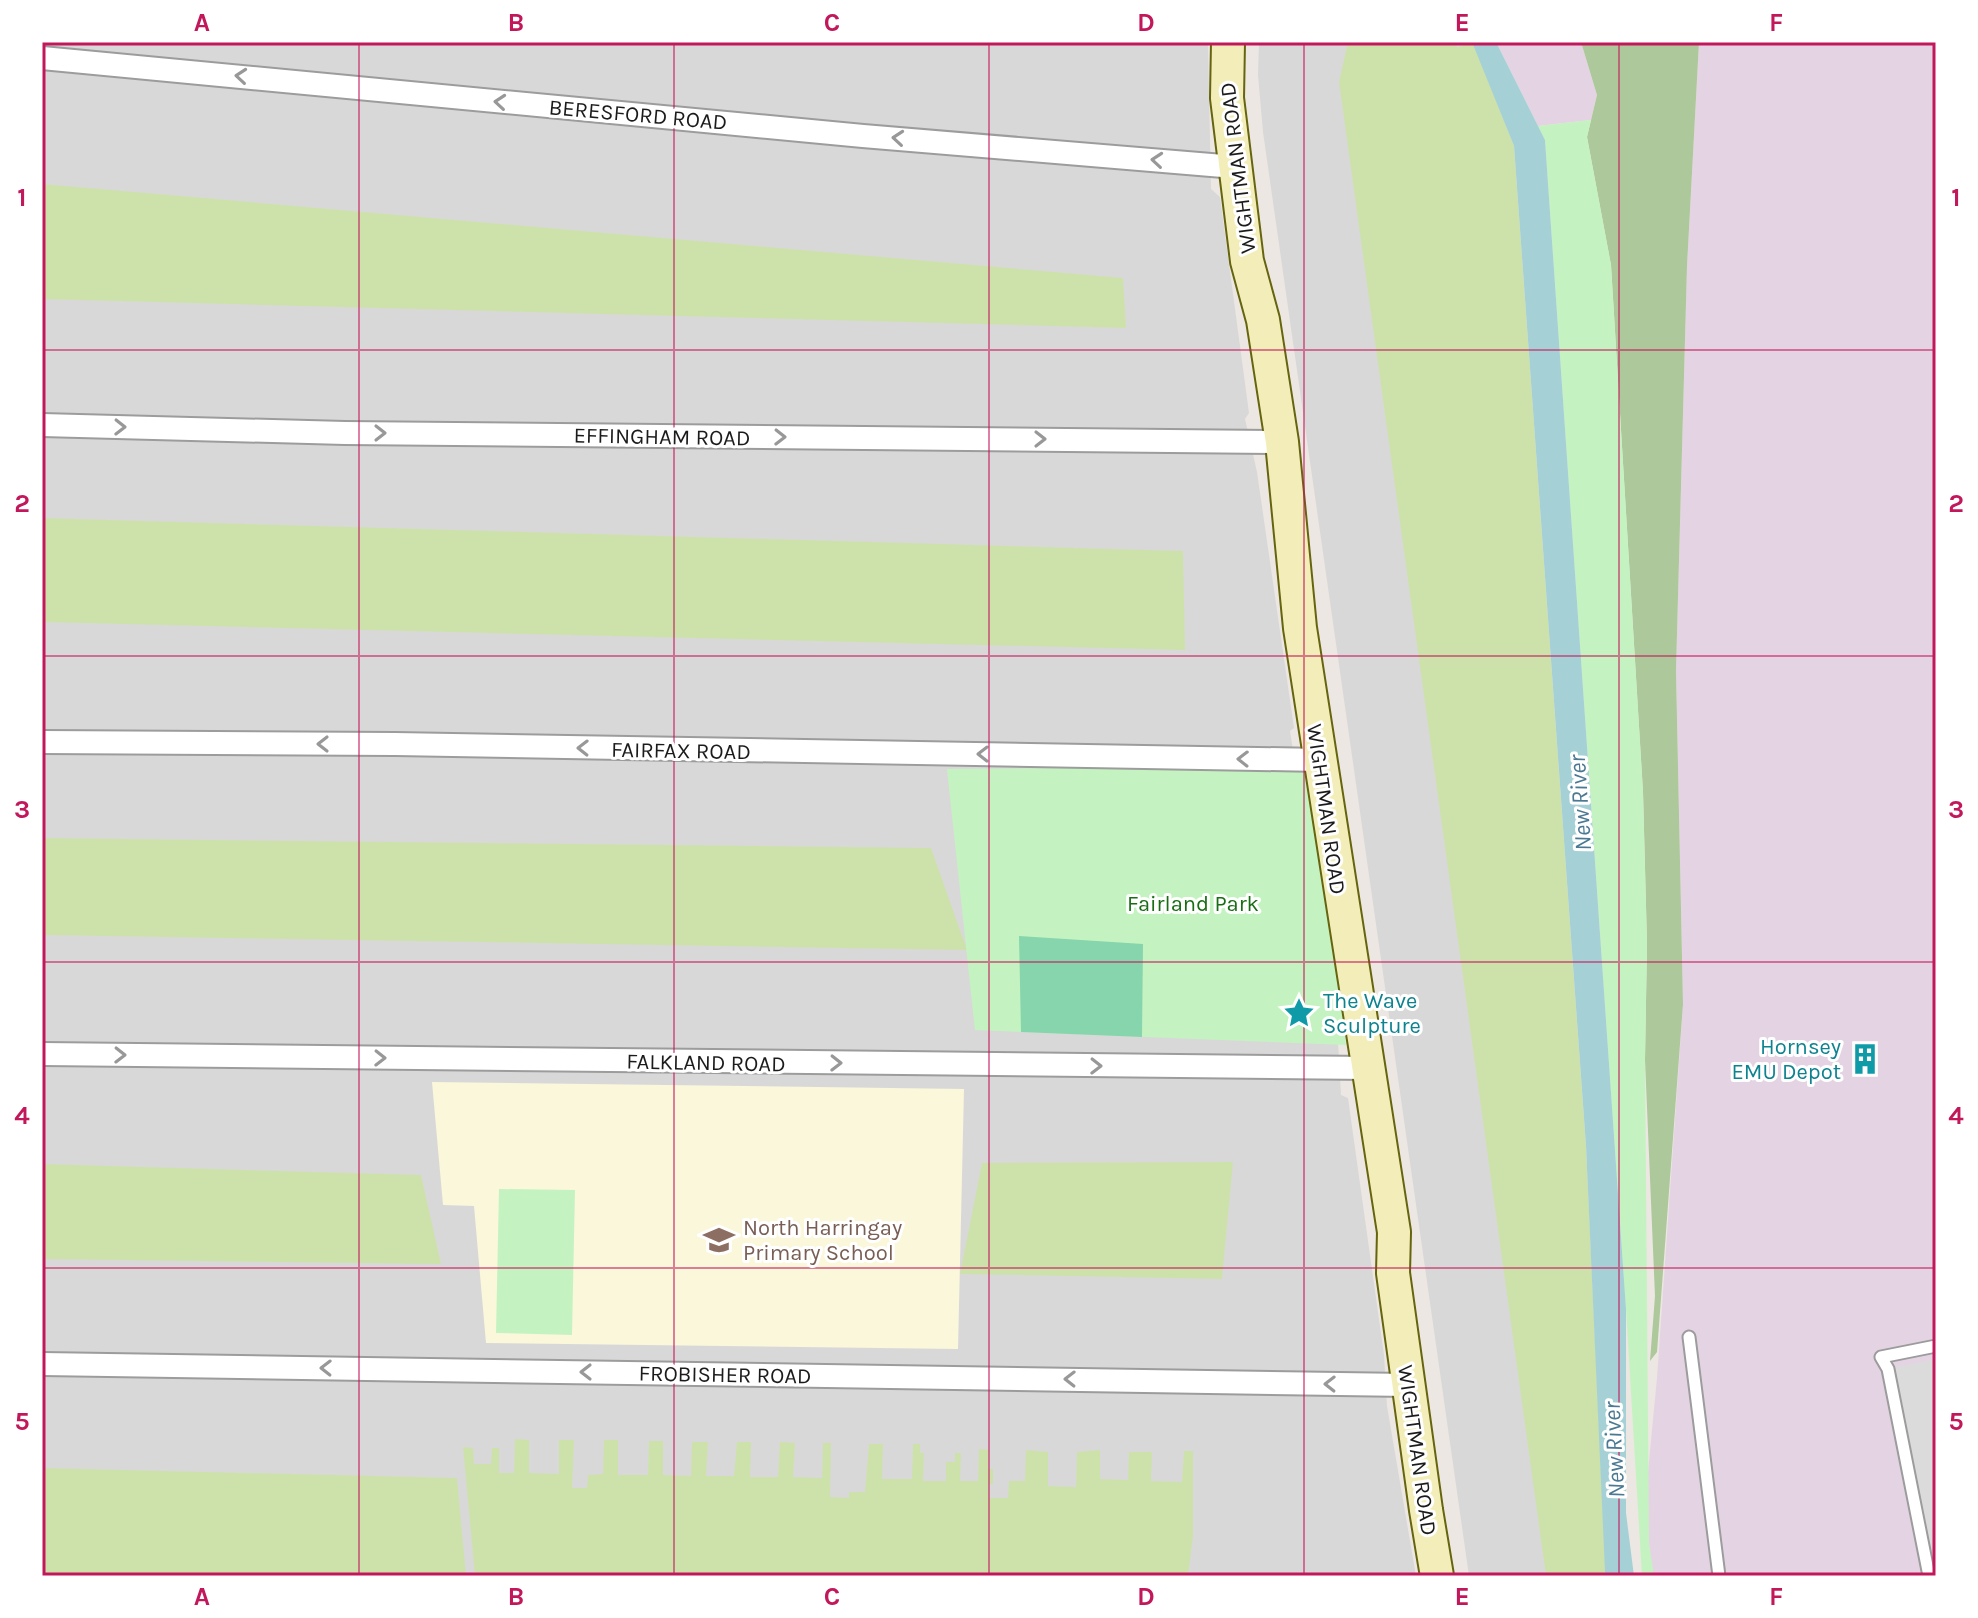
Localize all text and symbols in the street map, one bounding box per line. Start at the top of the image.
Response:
text: A [194,7,210,38]
text: B [508,7,524,38]
text: C [824,7,840,38]
text: D [1137,7,1155,38]
text: E [1454,7,1470,38]
text: F [1769,7,1783,38]
one-way arrow [234,68,247,85]
street label: WIGHTMAN ROAD [1215,81,1261,255]
one-way arrow [493,94,506,111]
street label: BERESFORD ROAD [548,94,728,136]
one-way arrow [891,130,904,147]
one-way arrow [1150,152,1163,169]
text: 1 [17,182,27,213]
text: 1 [1951,182,1961,213]
one-way arrow [114,419,127,436]
street label: EFFINGHAM ROAD [573,422,751,452]
one-way arrow [374,424,387,442]
one-way arrow [774,428,787,446]
one-way arrow [1034,430,1047,448]
text: 2 [14,488,30,519]
text: 2 [1948,488,1964,519]
street label: WIGHTMAN ROAD [1301,722,1351,896]
one-way arrow [316,735,329,753]
street label: FAIRFAX ROAD [611,737,751,765]
one-way arrow [576,739,589,757]
one-way arrow [976,745,989,763]
one-way arrow [1236,750,1249,767]
water label: New River [1563,753,1597,852]
text: 3 [14,794,30,825]
text: 3 [1948,794,1964,825]
park label: Fairland Park [1127,891,1259,917]
place label: The Wave Sculpture [1323,988,1421,1039]
place icon: The Wave Sculpture [1282,996,1316,1030]
place label: Hornsey EMU Depot [1731,1034,1841,1085]
building icon: Hornsey EMU Depot [1848,1042,1882,1076]
one-way arrow [114,1046,127,1064]
one-way arrow [374,1049,387,1067]
street label: FALKLAND ROAD [626,1049,786,1077]
one-way arrow [830,1054,843,1072]
one-way arrow [1090,1057,1103,1074]
text: 4 [14,1100,30,1131]
text: 4 [1948,1100,1964,1131]
place label: North Harringay Primary School [743,1215,902,1266]
school or university icon: North Harringay Primary School [702,1223,736,1257]
one-way arrow [319,1359,332,1377]
street label: FROBISHER ROAD [638,1360,812,1390]
one-way arrow [579,1363,592,1380]
street label: WIGHTMAN ROAD [1392,1363,1442,1537]
one-way arrow [1063,1371,1076,1388]
one-way arrow [1323,1375,1336,1393]
water label: New River [1597,1400,1631,1499]
text: 5 [14,1406,30,1437]
text: 5 [1948,1406,1964,1437]
text: A [194,1581,210,1612]
text: B [508,1581,524,1612]
text: C [824,1581,840,1612]
text: D [1137,1581,1155,1612]
text: E [1454,1581,1470,1612]
text: F [1769,1581,1783,1612]

